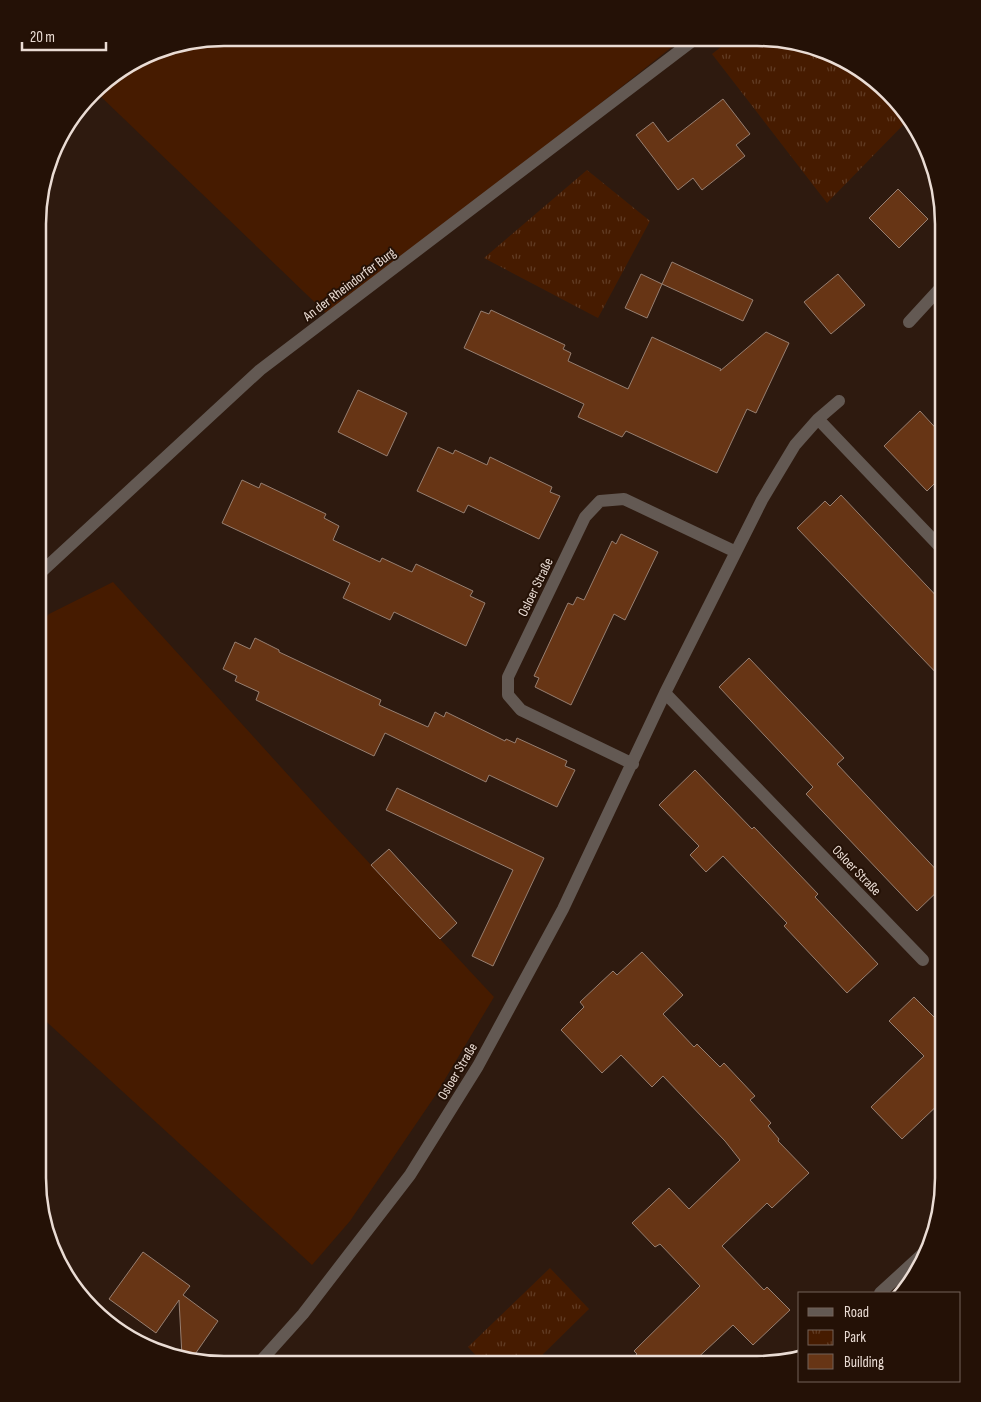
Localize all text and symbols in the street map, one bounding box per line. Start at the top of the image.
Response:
scale bar [22,20,106,52]
text: 20 m [30,28,55,47]
street label: An der Rheindorfer Burg [299,244,399,325]
street label: Osloer Straße [514,555,557,619]
street label: Osloer Straße [829,842,885,899]
street label: Osloer Straße [434,1040,481,1103]
legend [798,1292,961,1382]
text: Road [844,1303,869,1322]
text: Park [844,1328,866,1347]
text: Building [844,1353,884,1372]

